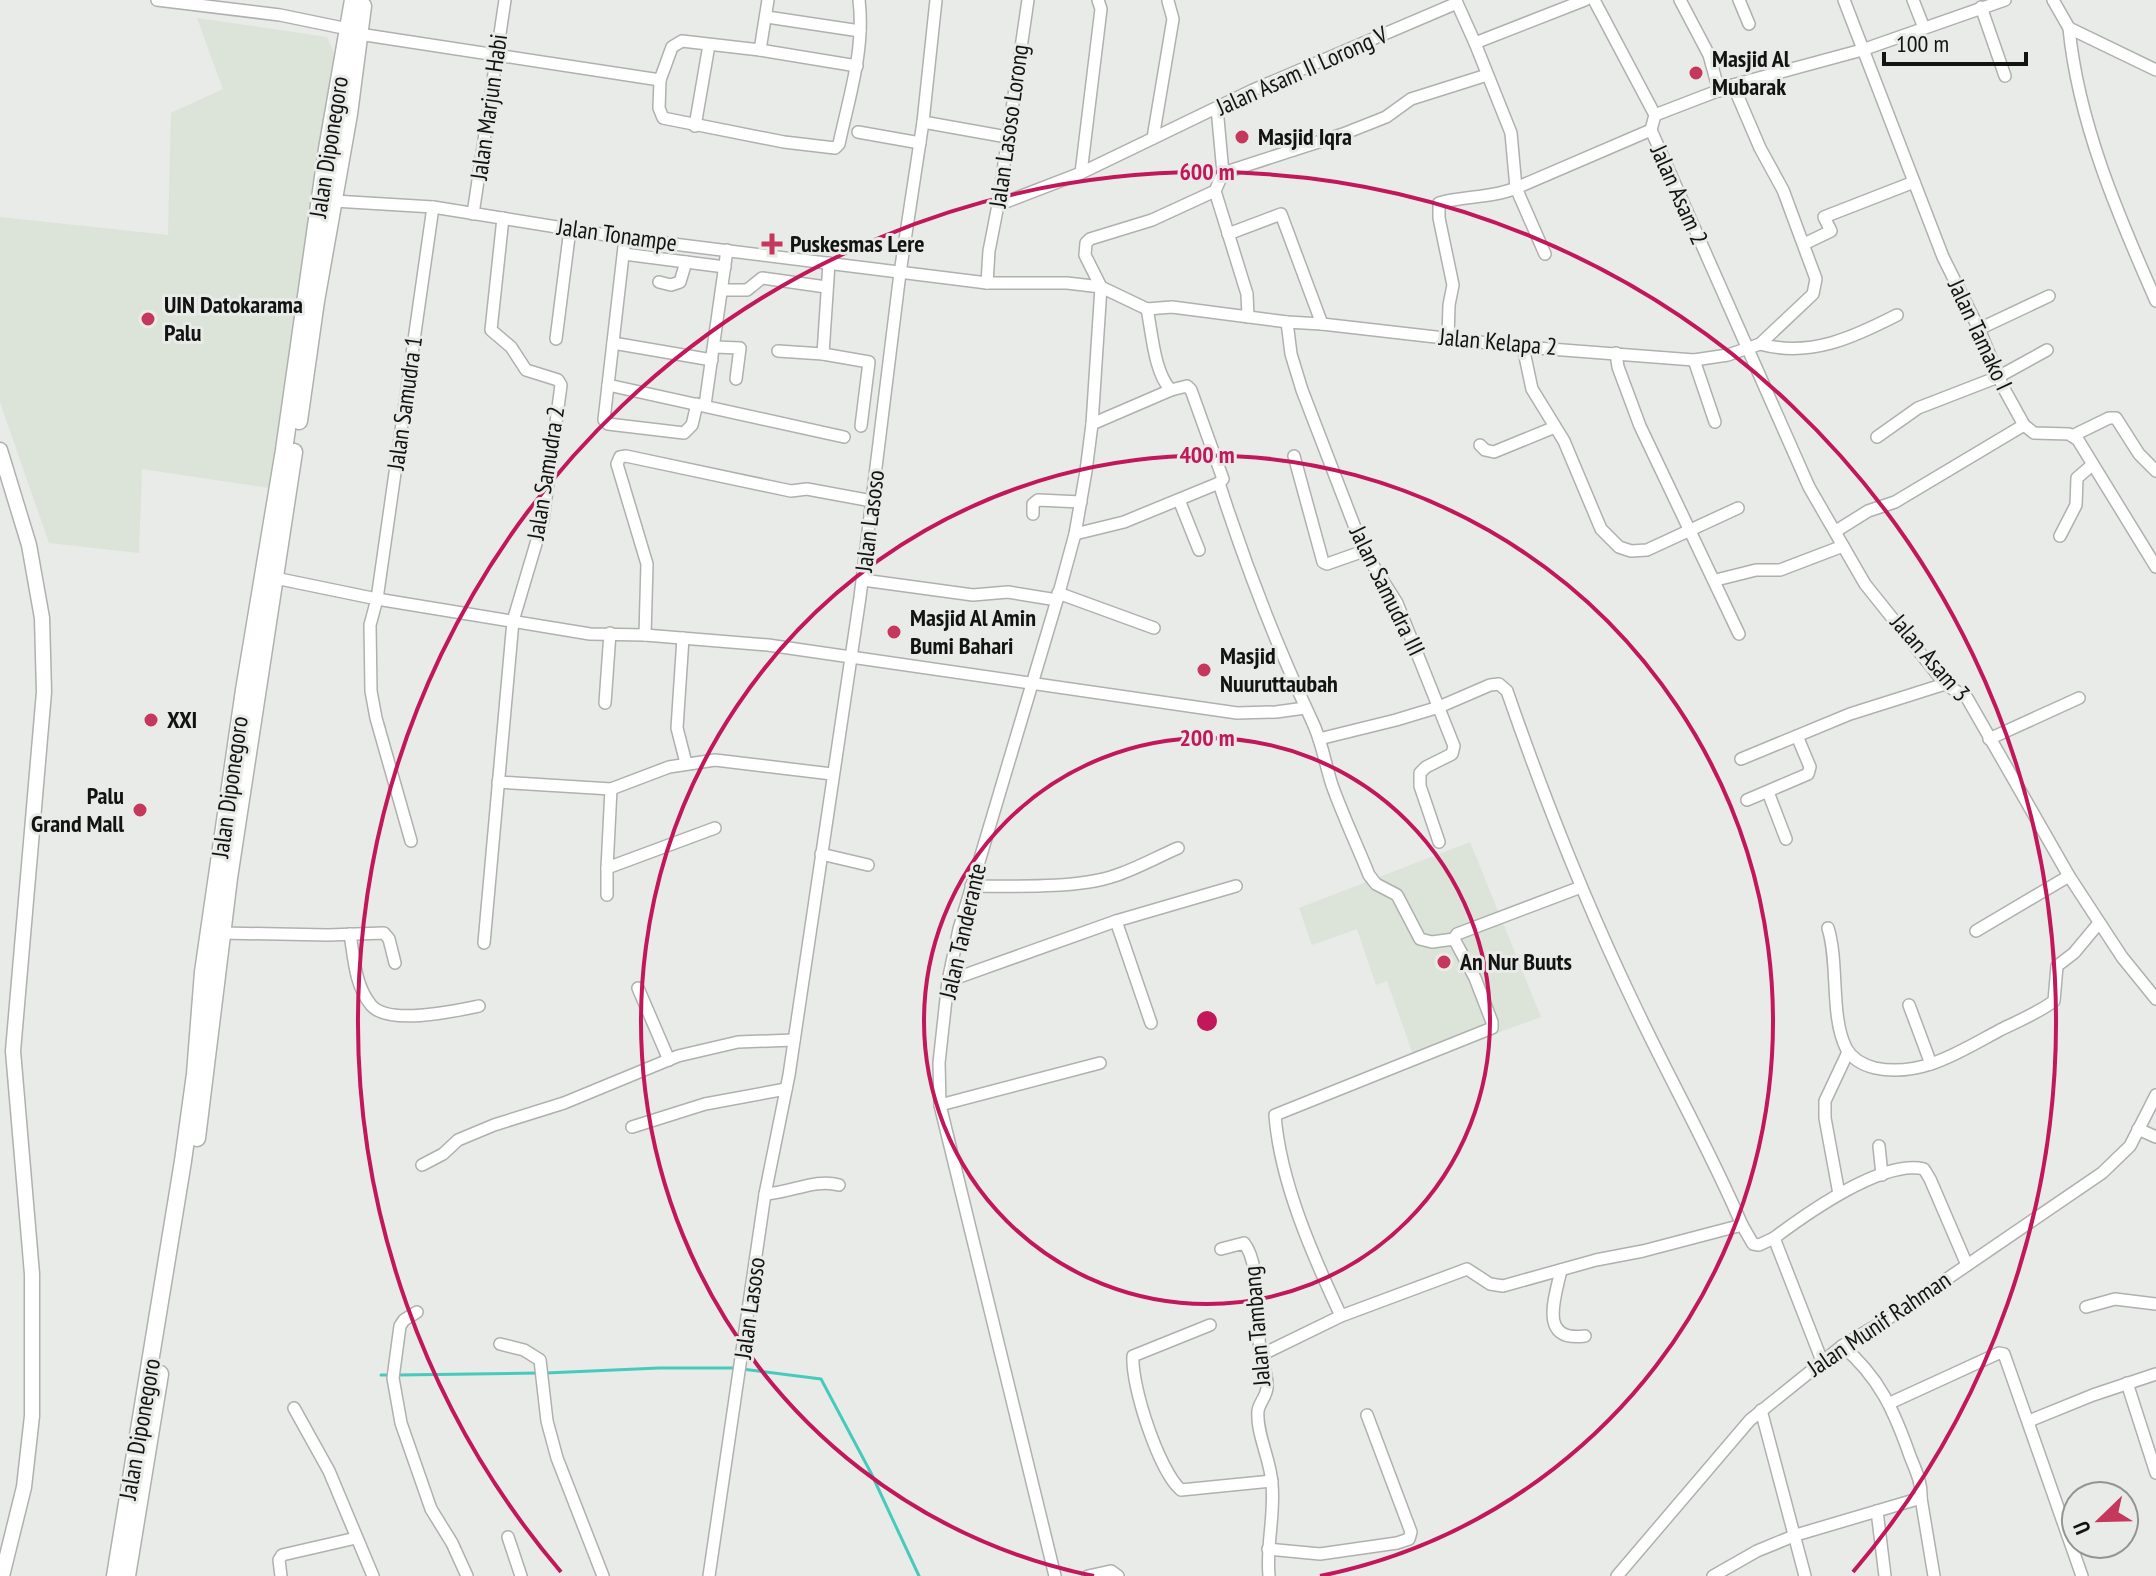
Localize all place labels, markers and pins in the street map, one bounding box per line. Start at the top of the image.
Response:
place label: Masjid Al Mubarak [1712,43,1790,102]
marker: Masjid Al Mubarak [1687,64,1705,82]
place label: Masjid Iqra [1258,121,1352,152]
marker: Masjid Iqra [1233,128,1251,146]
place label: Puskesmas Lere [790,228,925,259]
marker: Puskesmas Lere [761,233,783,255]
place label: UIN Datokarama Palu [164,289,303,348]
marker: UIN Datokarama Palu [139,310,157,328]
place label: Masjid Al Amin Bumi Bahari [910,602,1036,661]
marker: Masjid Al Amin Bumi Bahari [885,623,903,641]
place label: Masjid Nuuruttaubah [1220,640,1338,699]
marker: Masjid Nuuruttaubah [1195,661,1213,679]
place label: XXI [167,704,197,735]
marker: XXI [142,711,160,729]
place label: Palu Grand Mall [31,780,124,839]
marker: Palu Grand Mall [131,801,149,819]
place label: An Nur Buuts [1459,946,1572,977]
marker: An Nur Buuts [1435,953,1453,971]
centre of rings [1193,1007,1221,1035]

